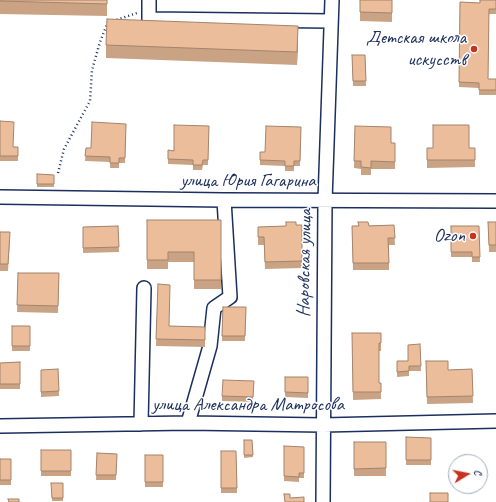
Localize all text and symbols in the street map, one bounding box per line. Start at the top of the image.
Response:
place label: Детская школа искусств [366,27,466,71]
marker: Детская школа искусств [469,44,479,54]
street label: улица Юрия Гагарина [180,170,316,192]
street label: Наровская улица [293,209,317,317]
place label: Ozon [434,225,465,247]
marker: Ozon [468,231,478,241]
street label: улица Александра Матросова [152,394,344,416]
north arrow [448,454,488,494]
text: С [471,468,486,476]

